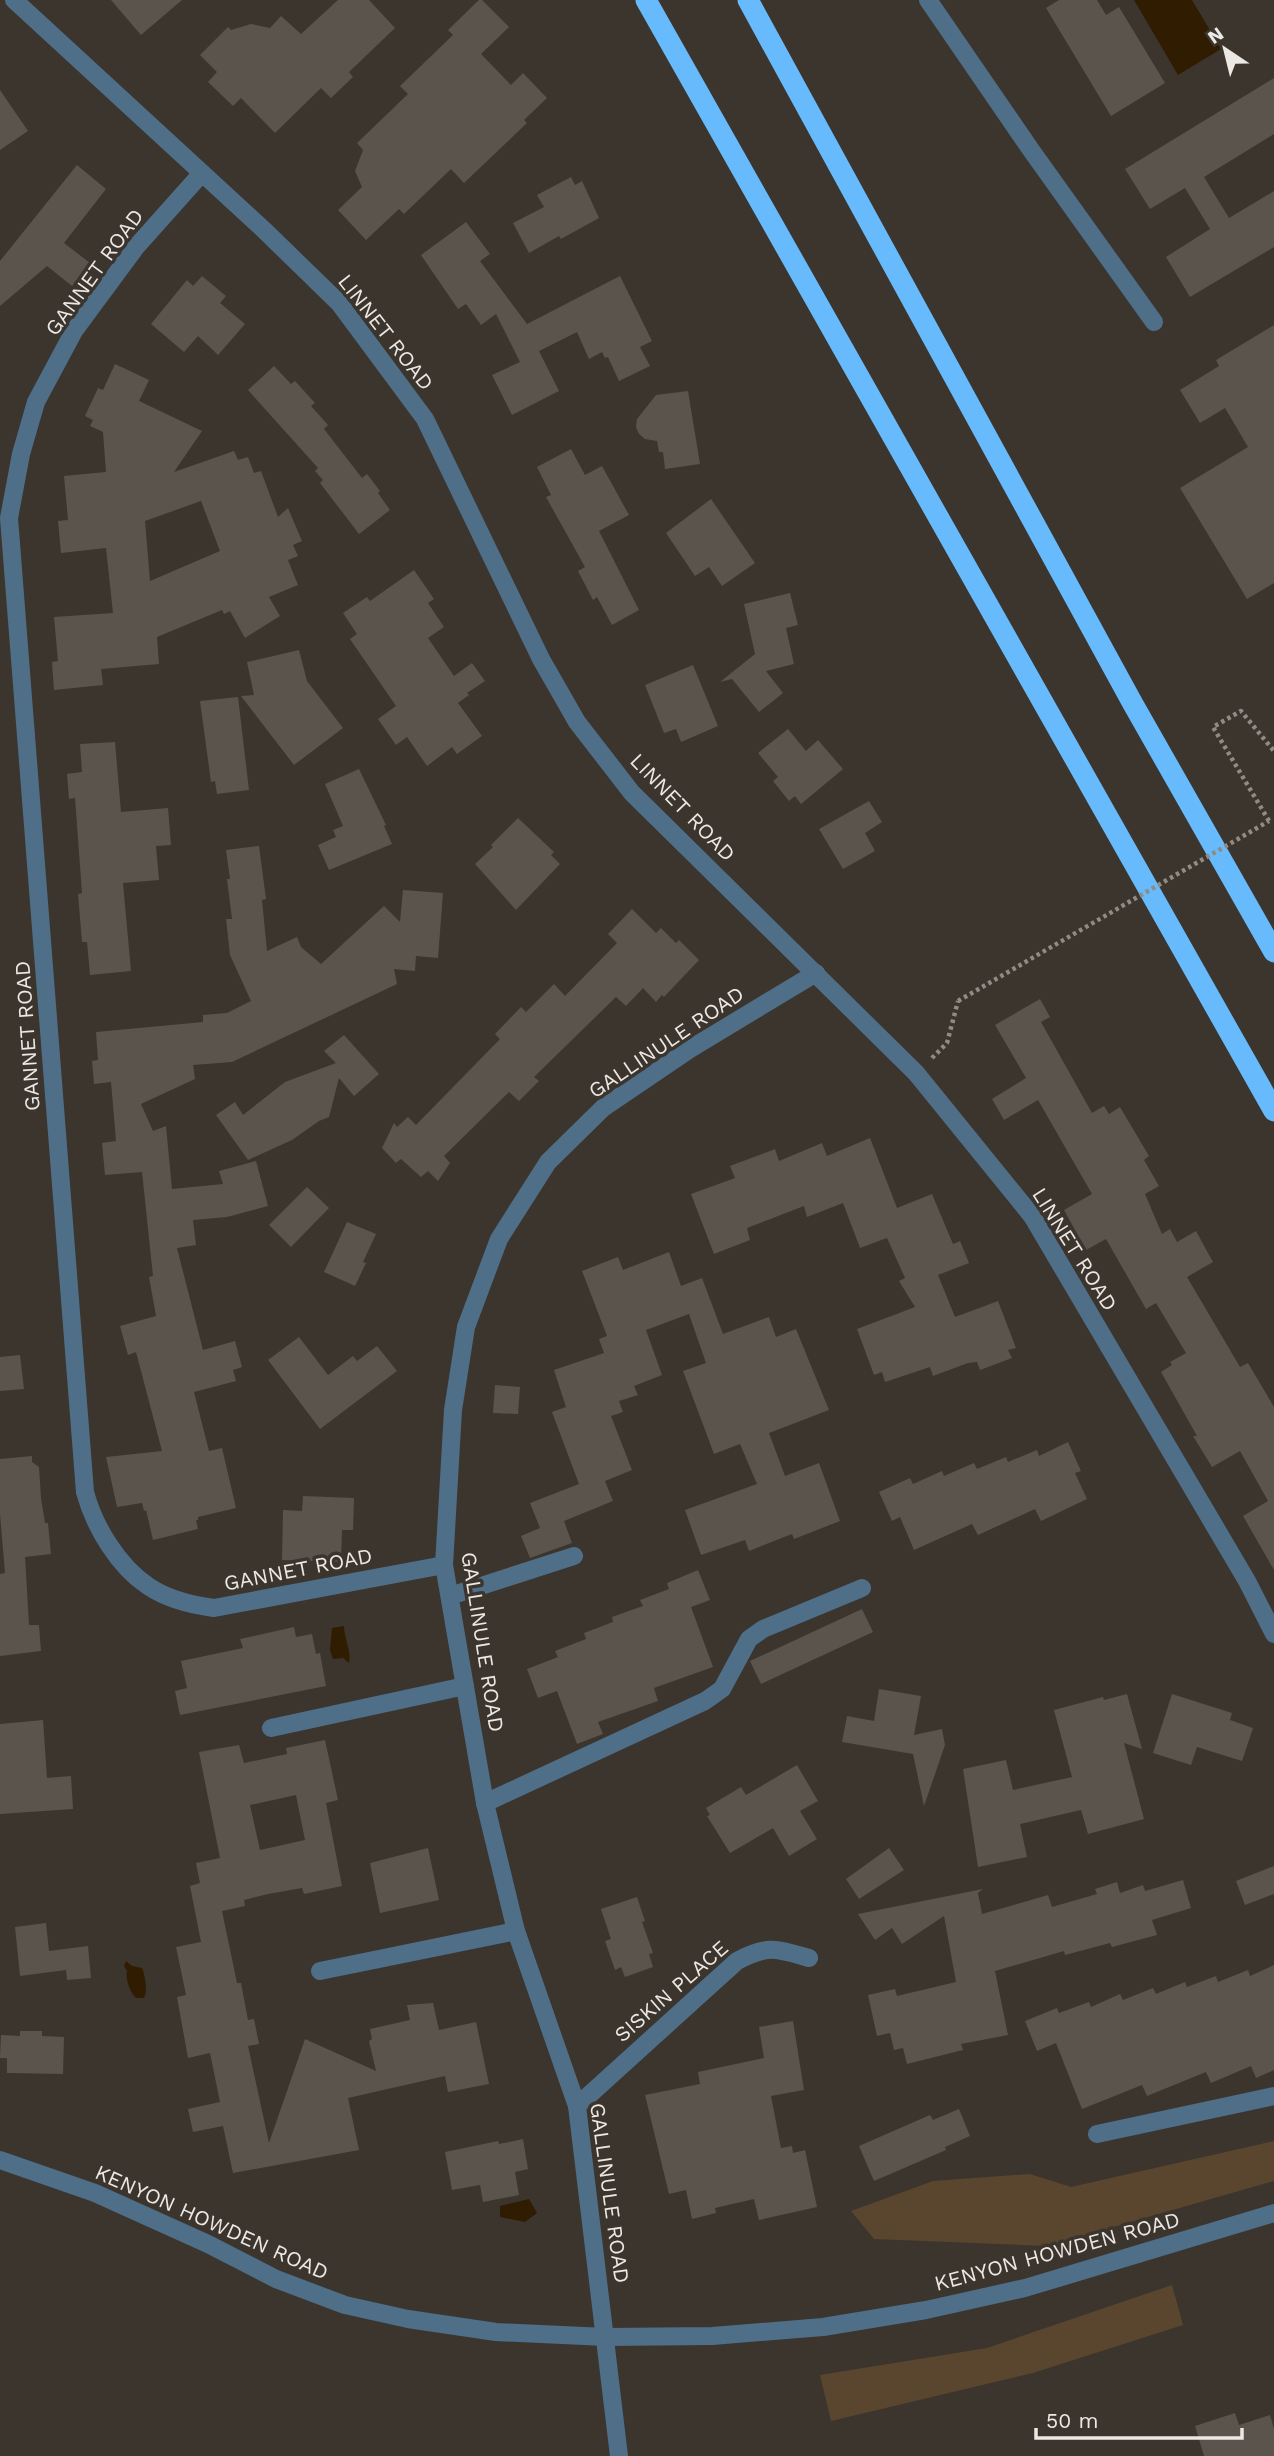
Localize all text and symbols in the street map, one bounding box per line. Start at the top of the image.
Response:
north arrow [1190,14,1260,84]
text: N [1203,22,1228,49]
street label: GANNET ROAD [40,204,148,340]
street label: LINNET ROAD [333,269,439,395]
street label: LINNET ROAD [625,748,741,866]
street label: GANNET ROAD [9,960,45,1112]
street label: GALLINULE ROAD [584,981,748,1103]
street label: LINNET ROAD [1027,1183,1123,1315]
street label: GANNET ROAD [222,1542,374,1596]
street label: GALLINULE ROAD [456,1550,510,1734]
street label: SISKIN PLACE [609,1935,733,2047]
street label: GALLINULE ROAD [585,2101,635,2285]
street label: KENYON HOWDEN ROAD [91,2159,333,2285]
street label: KENYON HOWDEN ROAD [932,2206,1182,2296]
scale bar [1036,2396,1242,2440]
text: 50 m [1046,2408,1098,2433]

